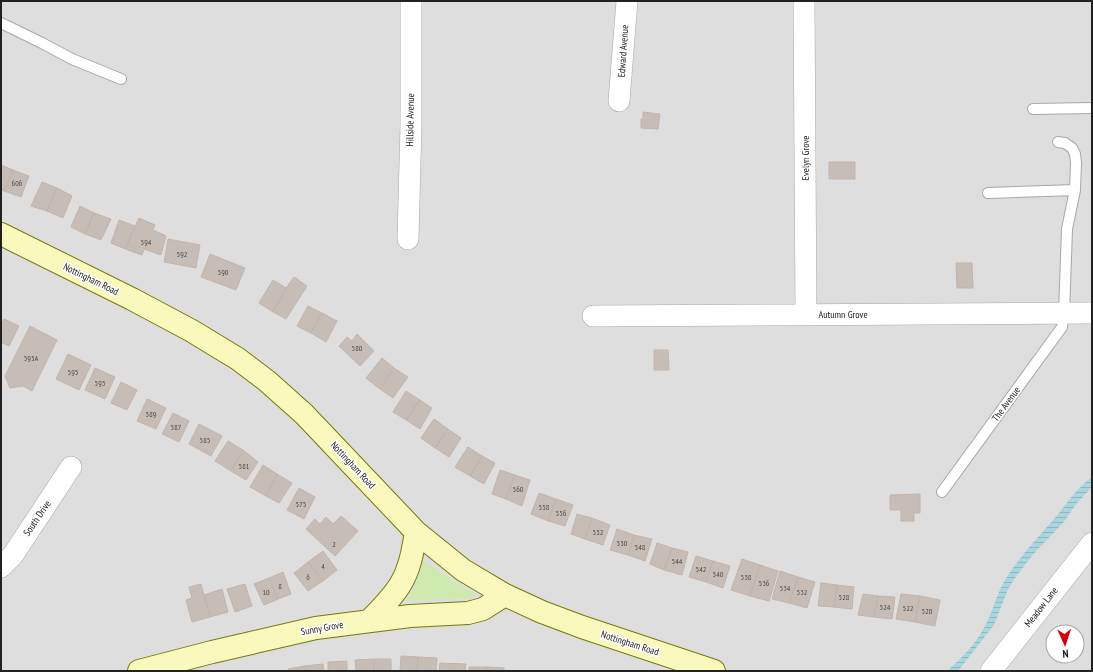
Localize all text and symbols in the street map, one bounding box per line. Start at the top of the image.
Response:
street label: Edward Avenue [615,24,631,78]
street label: Hillside Avenue [403,93,417,147]
street label: Evelyn Grove [799,136,812,180]
house number: 606 [12,178,23,188]
house number: 594 [141,237,152,247]
house number: 592 [177,249,188,259]
street label: Nottingham Road [61,260,121,298]
house number: 590 [218,267,229,277]
street label: Autumn Grove [818,308,868,321]
house number: 580 [352,343,363,353]
house number: 595A [24,353,39,363]
house number: 595 [68,367,78,377]
house number: 593 [95,378,106,388]
street label: The Avenue [989,384,1023,424]
house number: 589 [146,409,157,419]
house number: 587 [171,422,182,432]
house number: 585 [200,435,210,445]
street label: Nottingham Road [328,439,378,491]
house number: 581 [239,461,250,471]
house number: 560 [513,484,524,494]
street label: South Drive [20,498,54,538]
house number: 575 [296,499,306,509]
house number: 558 [539,502,550,512]
house number: 556 [556,508,567,518]
house number: 552 [593,527,604,537]
house number: 550 [617,538,628,548]
house number: 2 [332,539,336,549]
house number: 548 [635,542,646,552]
house number: 544 [672,556,683,566]
house number: 4 [321,561,325,571]
house number: 542 [696,564,707,574]
house number: 540 [713,569,724,579]
house number: 6 [306,572,310,582]
house number: 538 [741,572,752,582]
house number: 536 [759,578,770,588]
house number: 8 [278,581,282,591]
house number: 534 [780,583,791,593]
street label: Meadow Lane [1021,584,1061,630]
house number: 10 [262,587,270,597]
house number: 532 [797,587,808,597]
house number: 528 [839,592,850,602]
house number: 524 [880,602,891,612]
house number: 522 [903,603,914,613]
house number: 520 [922,606,933,616]
street label: Sunny Grove [300,618,344,638]
north arrow [1045,624,1085,664]
street label: Nottingham Road [599,628,661,658]
text: N [1062,647,1069,661]

